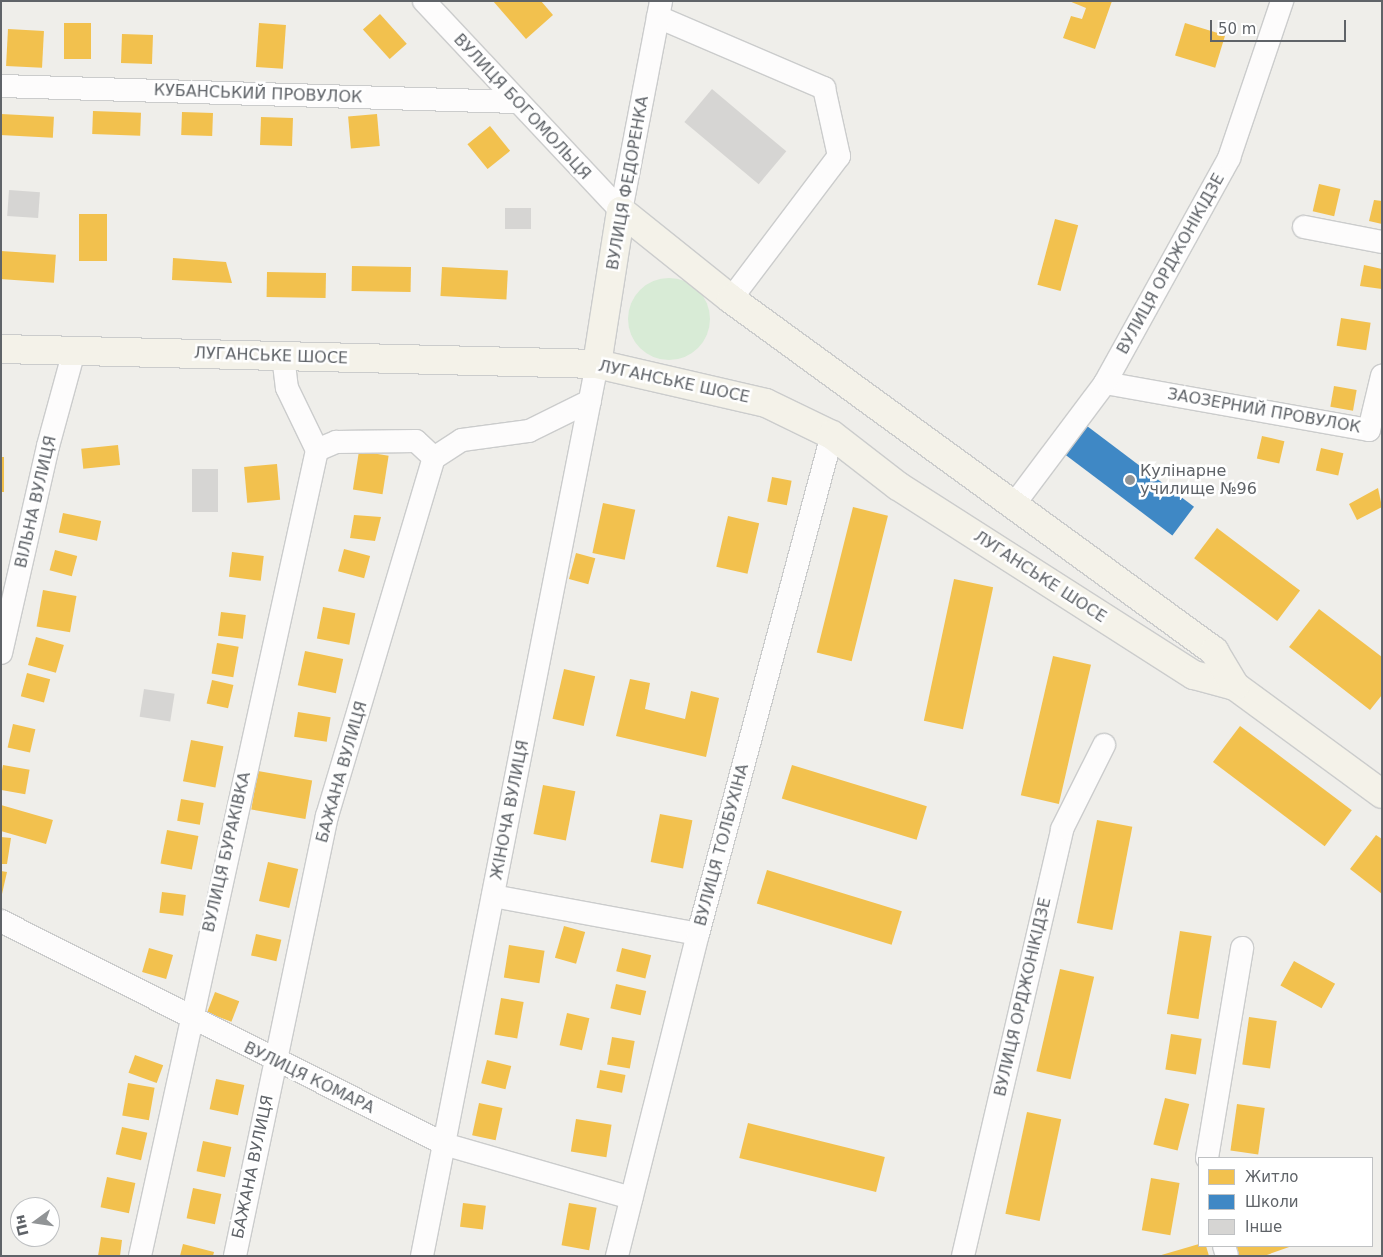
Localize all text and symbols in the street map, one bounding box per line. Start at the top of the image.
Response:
scale bar [1213,10,1349,42]
text: 50 m [1218,20,1256,38]
street label: ВУЛИЦЯ БОГОМОЛЬЦЯ [449,30,595,184]
street label: КУБАНСЬКИЙ ПРОВУЛОК [153,81,363,107]
street label: ВУЛИЦЯ ФЕДОРЕНКА [603,94,653,272]
street label: ВУЛИЦЯ ОРДЖОНІКІДЗЕ [1113,170,1229,358]
street label: ЛУГАНСЬКЕ ШОСЕ [194,344,348,368]
street label: ЛУГАНСЬКЕ ШОСЕ [597,357,751,407]
street label: ЗАОЗЕРНИЙ ПРОВУЛОК [1166,385,1362,437]
street label: ВІЛЬНА ВУЛИЦЯ [11,434,61,570]
place label: Кулінарне училище №96 [1140,461,1257,499]
marker: Кулінарне училище №96 [1124,474,1136,486]
street label: ЛУГАНСЬКЕ ШОСЕ [970,527,1110,627]
street label: БАЖАНА ВУЛИЦЯ [313,699,371,845]
street label: ЖІНОЧА ВУЛИЦЯ [487,739,533,881]
street label: ВУЛИЦЯ ТОЛБУХІНА [691,762,753,928]
street label: ВУЛИЦЯ БУРАКІВКА [199,770,255,934]
street label: ВУЛИЦЯ ОРДЖОНІКІДЗЕ [991,896,1055,1098]
street label: ВУЛИЦЯ КОМАРА [241,1038,377,1118]
street label: БАЖАНА ВУЛИЦЯ [228,1093,278,1241]
legend [1198,1157,1373,1247]
text: Житло [1245,1168,1298,1186]
text: Школи [1245,1193,1299,1211]
north arrow [10,1197,60,1247]
text: Пн [11,1213,32,1238]
text: Інше [1245,1218,1282,1236]

